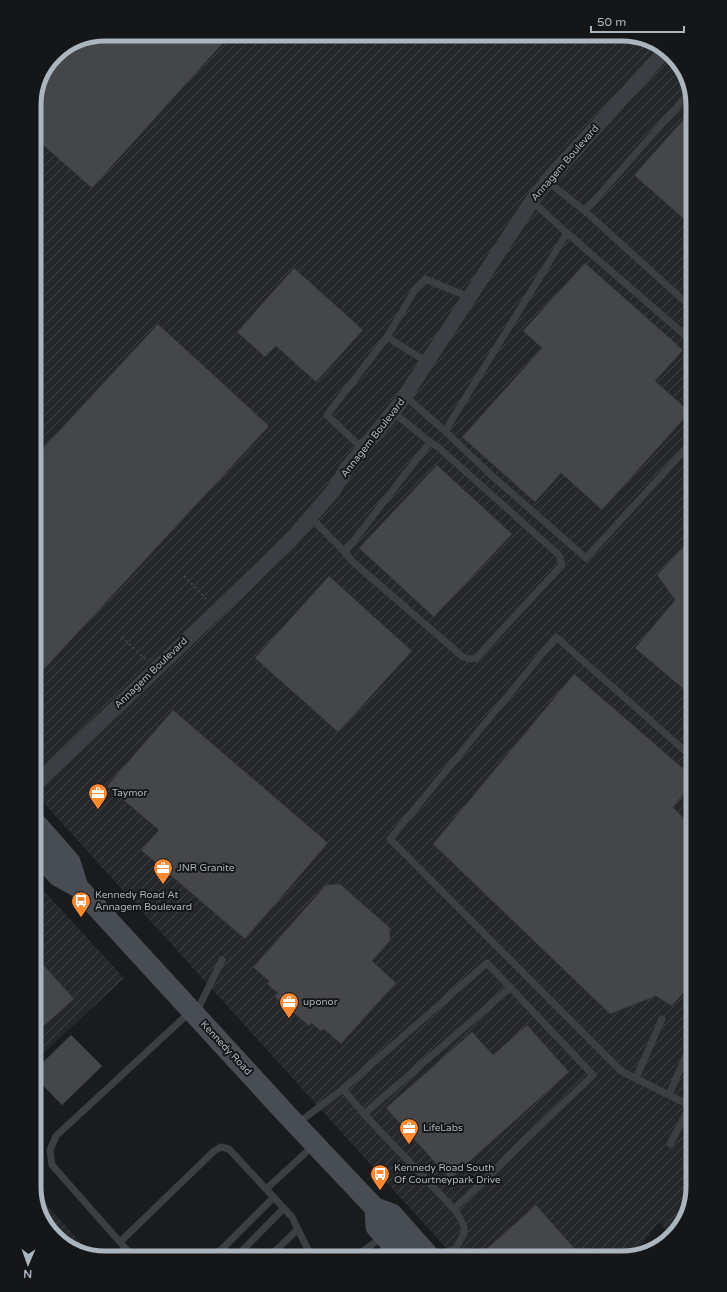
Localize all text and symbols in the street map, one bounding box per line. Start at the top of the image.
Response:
scale bar [591,8,684,34]
text: 50 m [597,15,626,29]
street label: Annagem Boulevard [529,122,601,204]
street label: Annagem Boulevard [338,396,408,480]
street label: Annagem Boulevard [112,635,190,711]
office icon: Taymor [87,782,109,810]
place label: Taymor [112,787,147,799]
office icon: JNR Granite [152,857,174,885]
place label: JNR Granite [177,862,235,874]
place label: Kennedy Road At Annagem Boulevard [95,889,192,913]
bus stop icon: Kennedy Road At Annagem Boulevard [70,890,92,918]
office icon: uponor [278,991,300,1019]
place label: uponor [303,996,338,1008]
street label: Kennedy Road [198,1018,254,1078]
office icon: LifeLabs [398,1117,420,1145]
place label: LifeLabs [423,1122,463,1134]
place label: Kennedy Road South Of Courtneypark Drive [394,1162,501,1186]
bus stop icon: Kennedy Road South Of Courtneypark Drive [369,1163,391,1191]
north arrow [8,1244,48,1284]
text: N [23,1267,32,1280]

